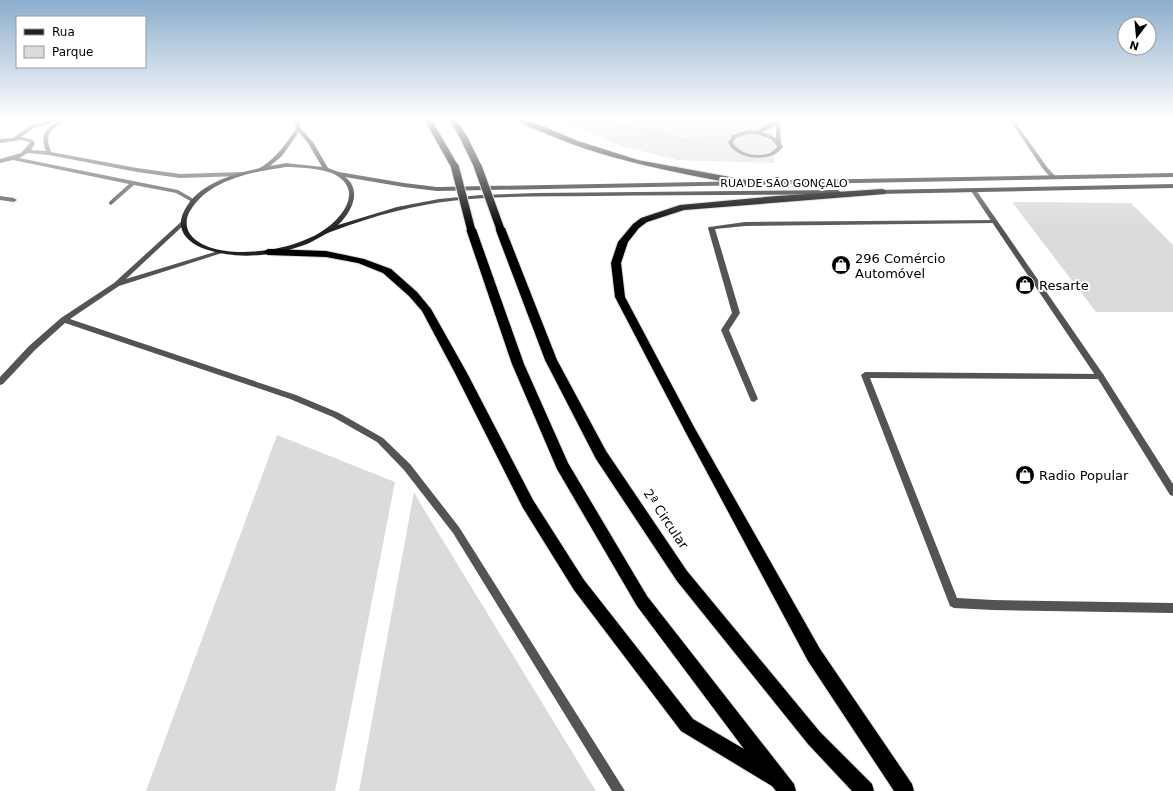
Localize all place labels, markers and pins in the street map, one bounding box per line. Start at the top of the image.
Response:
place label: 296 Comércio Automóvel [855,251,945,281]
shop icon: 296 Comércio Automóvel [830,254,852,276]
shop icon: Resarte [1014,274,1036,296]
place label: Resarte [1039,278,1089,293]
shop icon: Radio Popular [1014,464,1036,486]
place label: Radio Popular [1039,468,1129,483]

